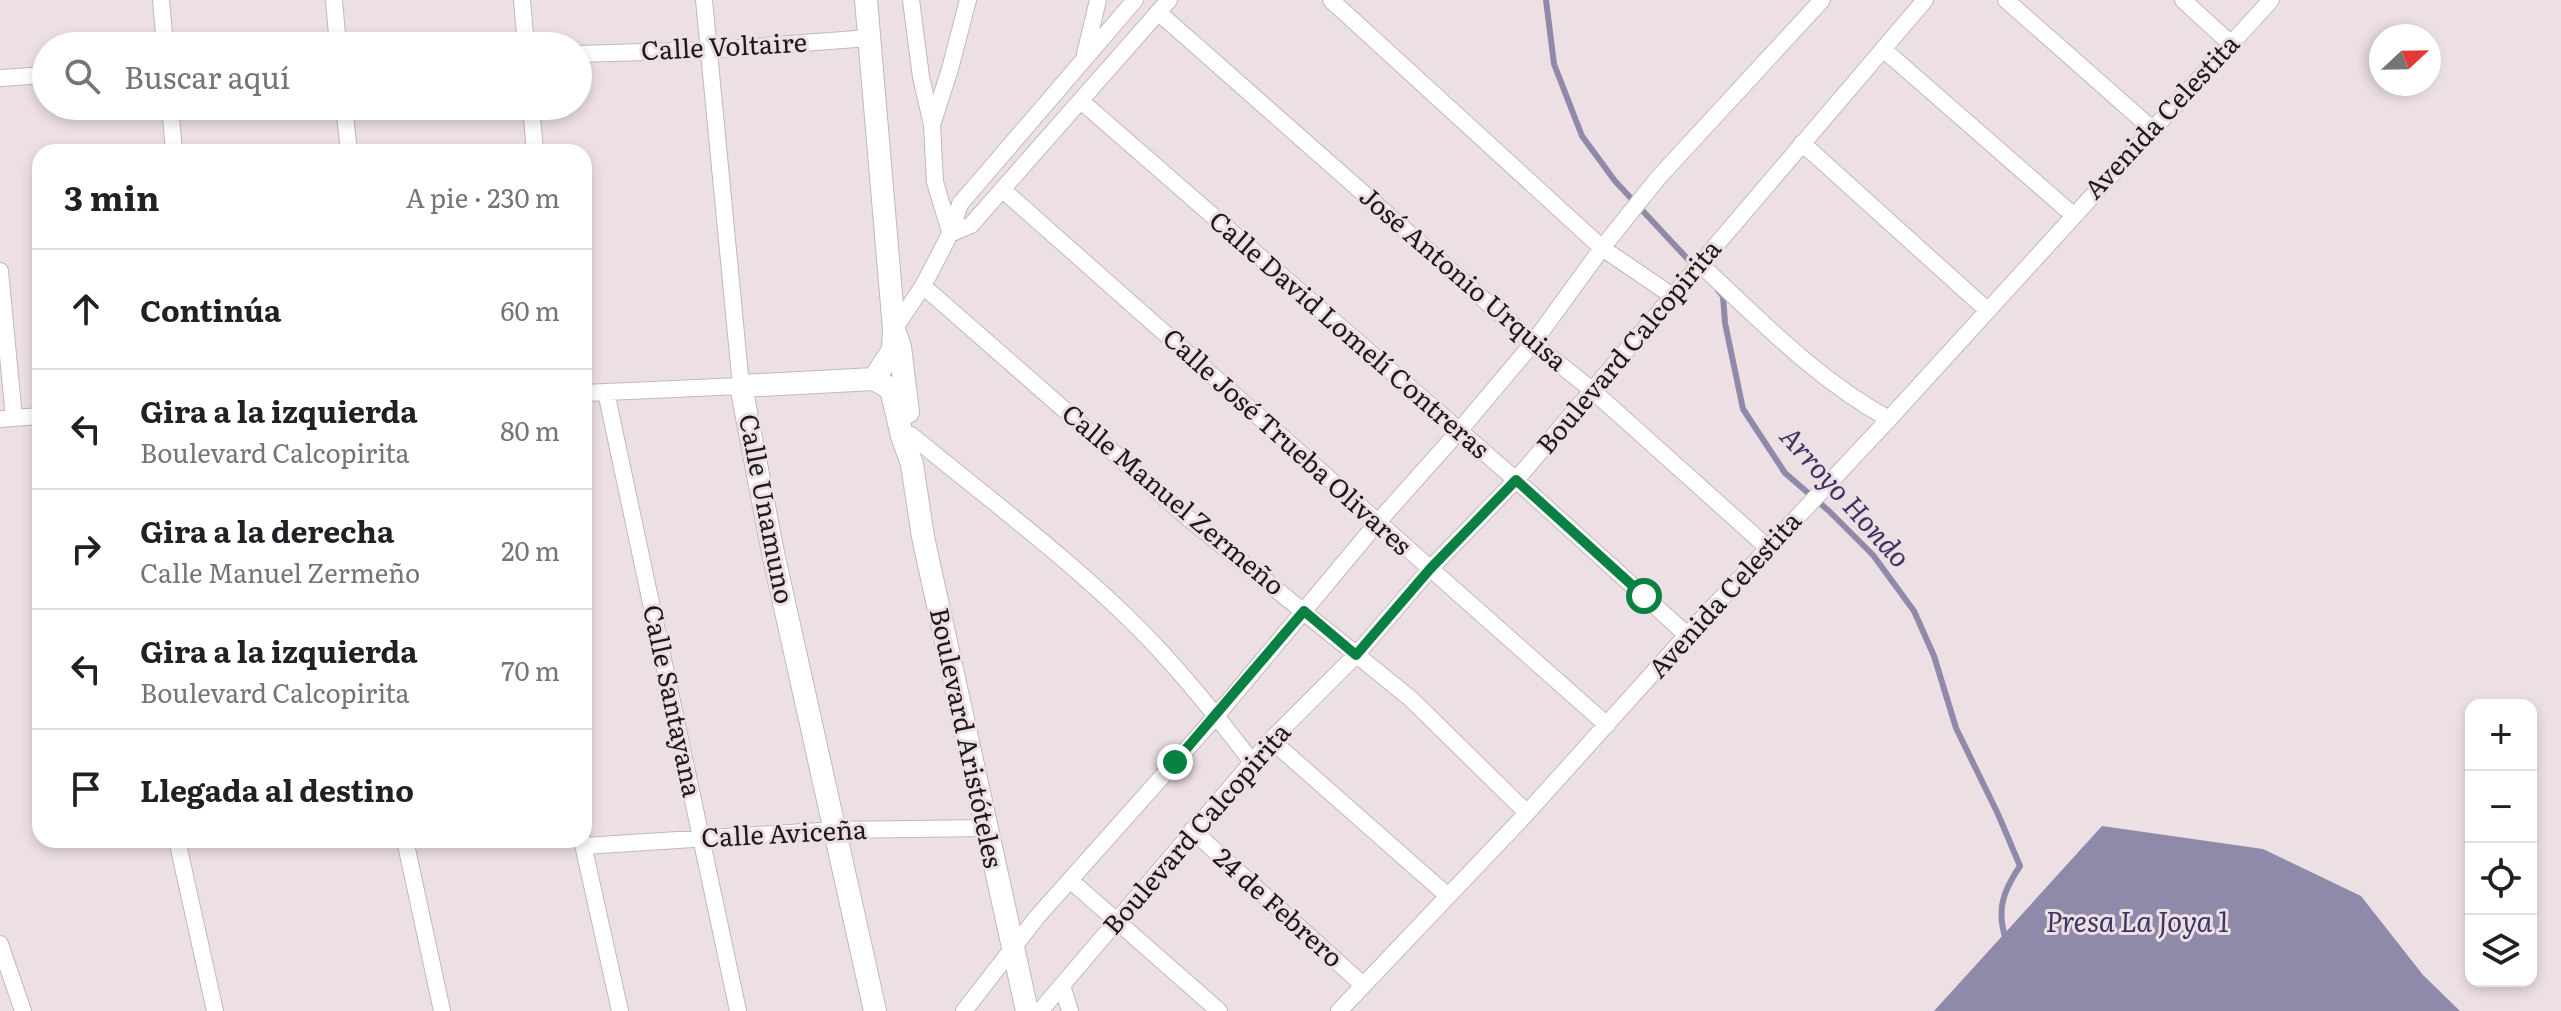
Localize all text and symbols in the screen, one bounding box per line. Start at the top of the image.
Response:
street label: Calle Voltaire [640,21,808,68]
street label: Avenida Celestita [2073,24,2247,206]
north arrow [2369,24,2441,96]
search box [32,32,592,120]
icon: search [60,54,104,98]
text: Buscar aquí [124,54,290,98]
text: 3 min [64,171,160,221]
street label: José Antonio Urquisa [1352,176,1577,379]
text: A pie · 230 m [406,177,560,216]
street label: Calle David Lomelí Contreras [1202,200,1500,466]
street label: Boulevard Calcopirita [1526,230,1729,461]
icon: ahead [64,287,108,331]
text: Continúa [140,287,281,331]
text: 60 m [501,290,560,329]
street label: Calle José Trueba Olivares [1155,317,1422,563]
text: Gira a la izquierda [140,388,418,432]
street label: Calle Manuel Zermeño [1055,393,1295,603]
icon: left [64,407,108,451]
text: 80 m [500,410,560,449]
street label: Calle Unamuno [731,410,806,607]
water label: Arroyo Hondo [1771,416,1922,576]
text: Boulevard Calcopirita [140,432,410,471]
street label: Avenida Celestita [1637,501,1809,685]
text: Gira a la derecha [140,508,394,552]
icon: right [64,527,108,571]
text: 20 m [501,530,560,569]
text: Calle Manuel Zermeño [140,552,420,591]
route start [1626,578,1662,614]
street label: Calle Santayana [635,601,714,800]
street label: Boulevard Aristóteles [922,604,1015,871]
text: Gira a la izquierda [140,628,418,672]
icon: left [64,647,108,691]
text: 70 m [501,650,560,689]
text: Boulevard Calcopirita [140,672,410,711]
map controls [2465,699,2537,987]
button: + [2465,699,2537,771]
street label: Boulevard Calcopirita [1092,713,1298,942]
route end [1157,744,1193,780]
icon: arrive [64,767,108,811]
text: Llegada al destino [140,767,414,811]
button: − [2465,771,2537,843]
street label: Calle Aviceña [700,808,868,855]
street label: 24 de Febrero [1206,837,1353,975]
button: locate [2465,843,2537,915]
water label: Presa La Joya 1 [2045,899,2229,941]
button: layers [2465,915,2537,987]

